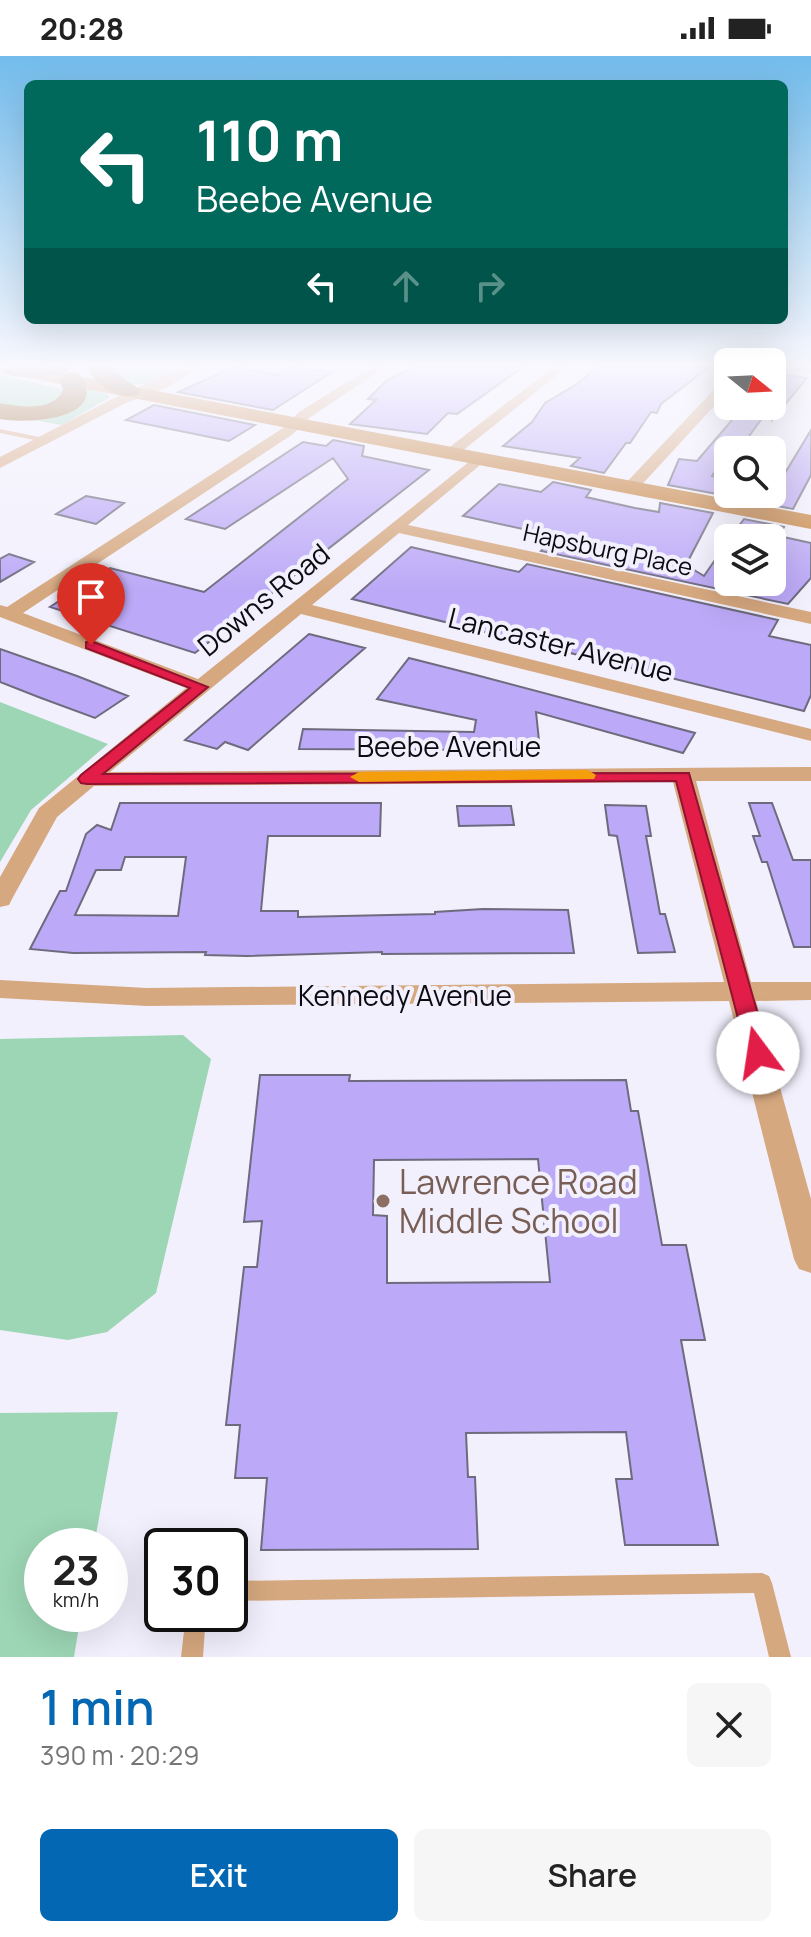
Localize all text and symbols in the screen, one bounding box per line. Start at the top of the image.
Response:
text: 20:28 [40,8,124,49]
text: 110 m [196,101,343,178]
icon: left [64,112,168,216]
text: Beebe Avenue [196,174,433,223]
icon: left [300,264,344,308]
icon: ahead [384,264,428,308]
icon: right [468,264,512,308]
north arrow [714,348,786,420]
map controls [714,348,786,596]
button: search [714,436,786,508]
street label: Hapsburg Place [520,515,696,583]
button: layers [714,524,786,596]
street label: Downs Road [189,534,337,664]
pin [57,563,125,645]
icon: arrive [69,575,113,619]
street label: Lancaster Avenue [445,598,677,690]
street label: Beebe Avenue [357,727,541,765]
street label: Kennedy Avenue [298,976,512,1014]
position arrow [716,1011,800,1095]
place label: Lawrence Road Middle School [399,1158,638,1243]
marker: Lawrence Road Middle School [374,1192,392,1210]
speed limit sign: 30 [144,1528,248,1632]
text: 23 [52,1542,100,1597]
text: km/h [53,1586,99,1613]
text: 1 min [40,1674,154,1739]
button: close [687,1683,771,1767]
text: 390 m · 20:29 [40,1737,199,1773]
button: Exit [40,1829,398,1921]
button: Share [414,1829,771,1921]

